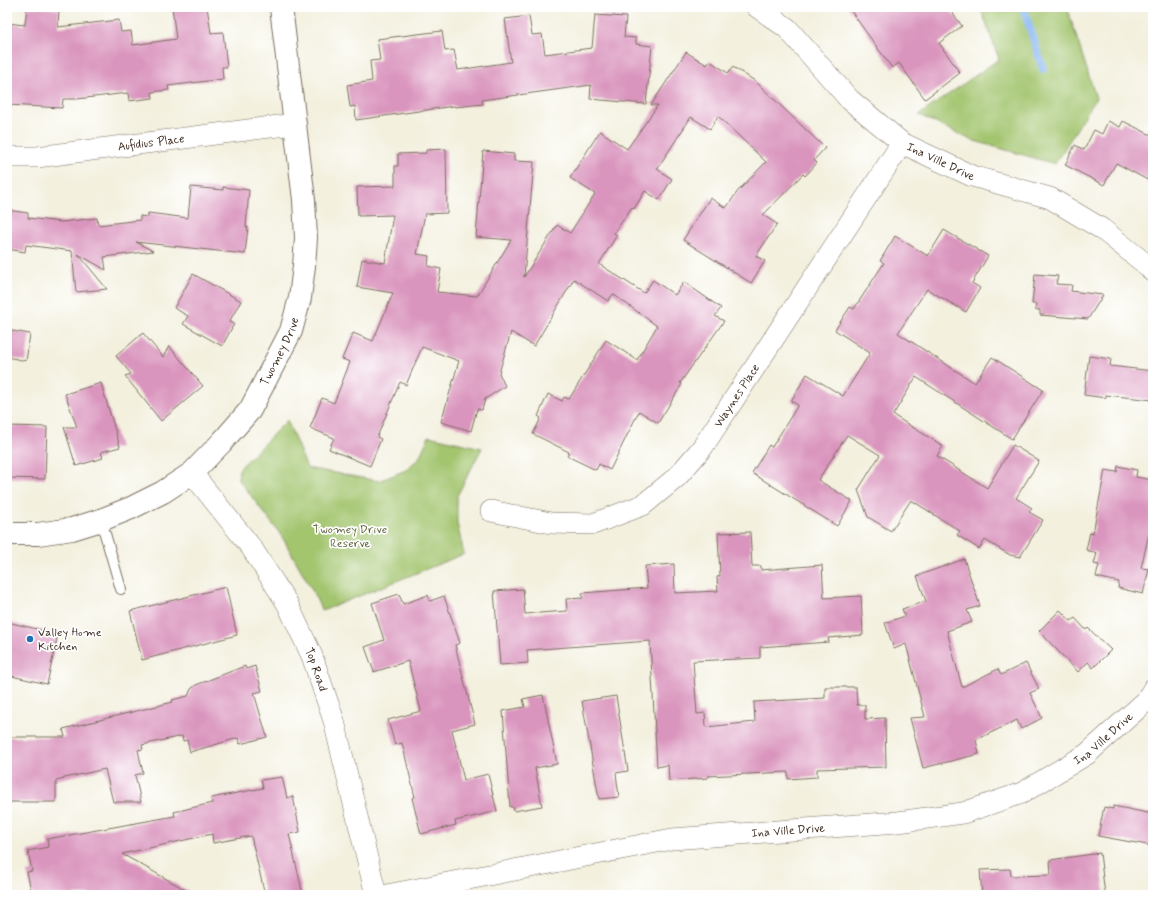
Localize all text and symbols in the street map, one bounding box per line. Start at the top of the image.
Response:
street label: Aufidius Place [117,131,186,156]
street label: Ina Ville Drive [904,139,978,185]
street label: Twomey Drive [257,316,303,389]
street label: Waynes Place [711,361,764,431]
park label: Twomey Drive Reserve [313,522,387,552]
place label: Valley Home Kitchen [38,625,102,655]
marker: Valley Home Kitchen [25,634,35,644]
street label: Top Road [300,645,330,694]
street label: Ina Ville Drive [1071,709,1137,769]
street label: Ina Ville Drive [751,820,826,842]

